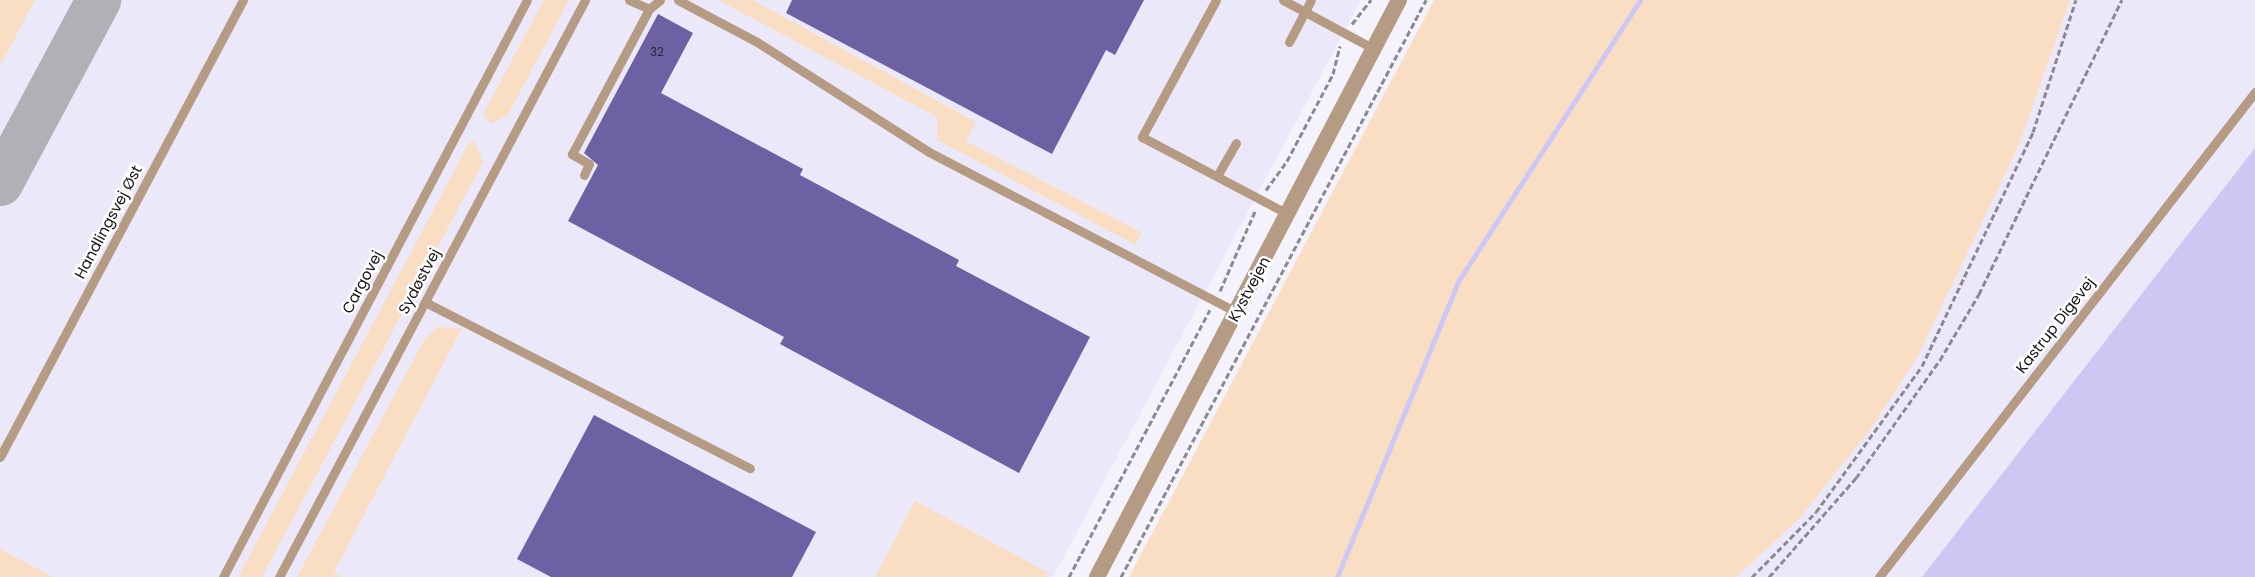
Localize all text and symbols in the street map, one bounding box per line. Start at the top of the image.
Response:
house number: 32 [650,45,664,59]
street label: Handlingsvej Øst [71,162,145,282]
street label: Sydøstvej [394,245,444,317]
street label: Cargovej [338,248,386,316]
street label: Kystvejen [1224,253,1274,325]
street label: Kastrup Digevej [2012,273,2098,377]

